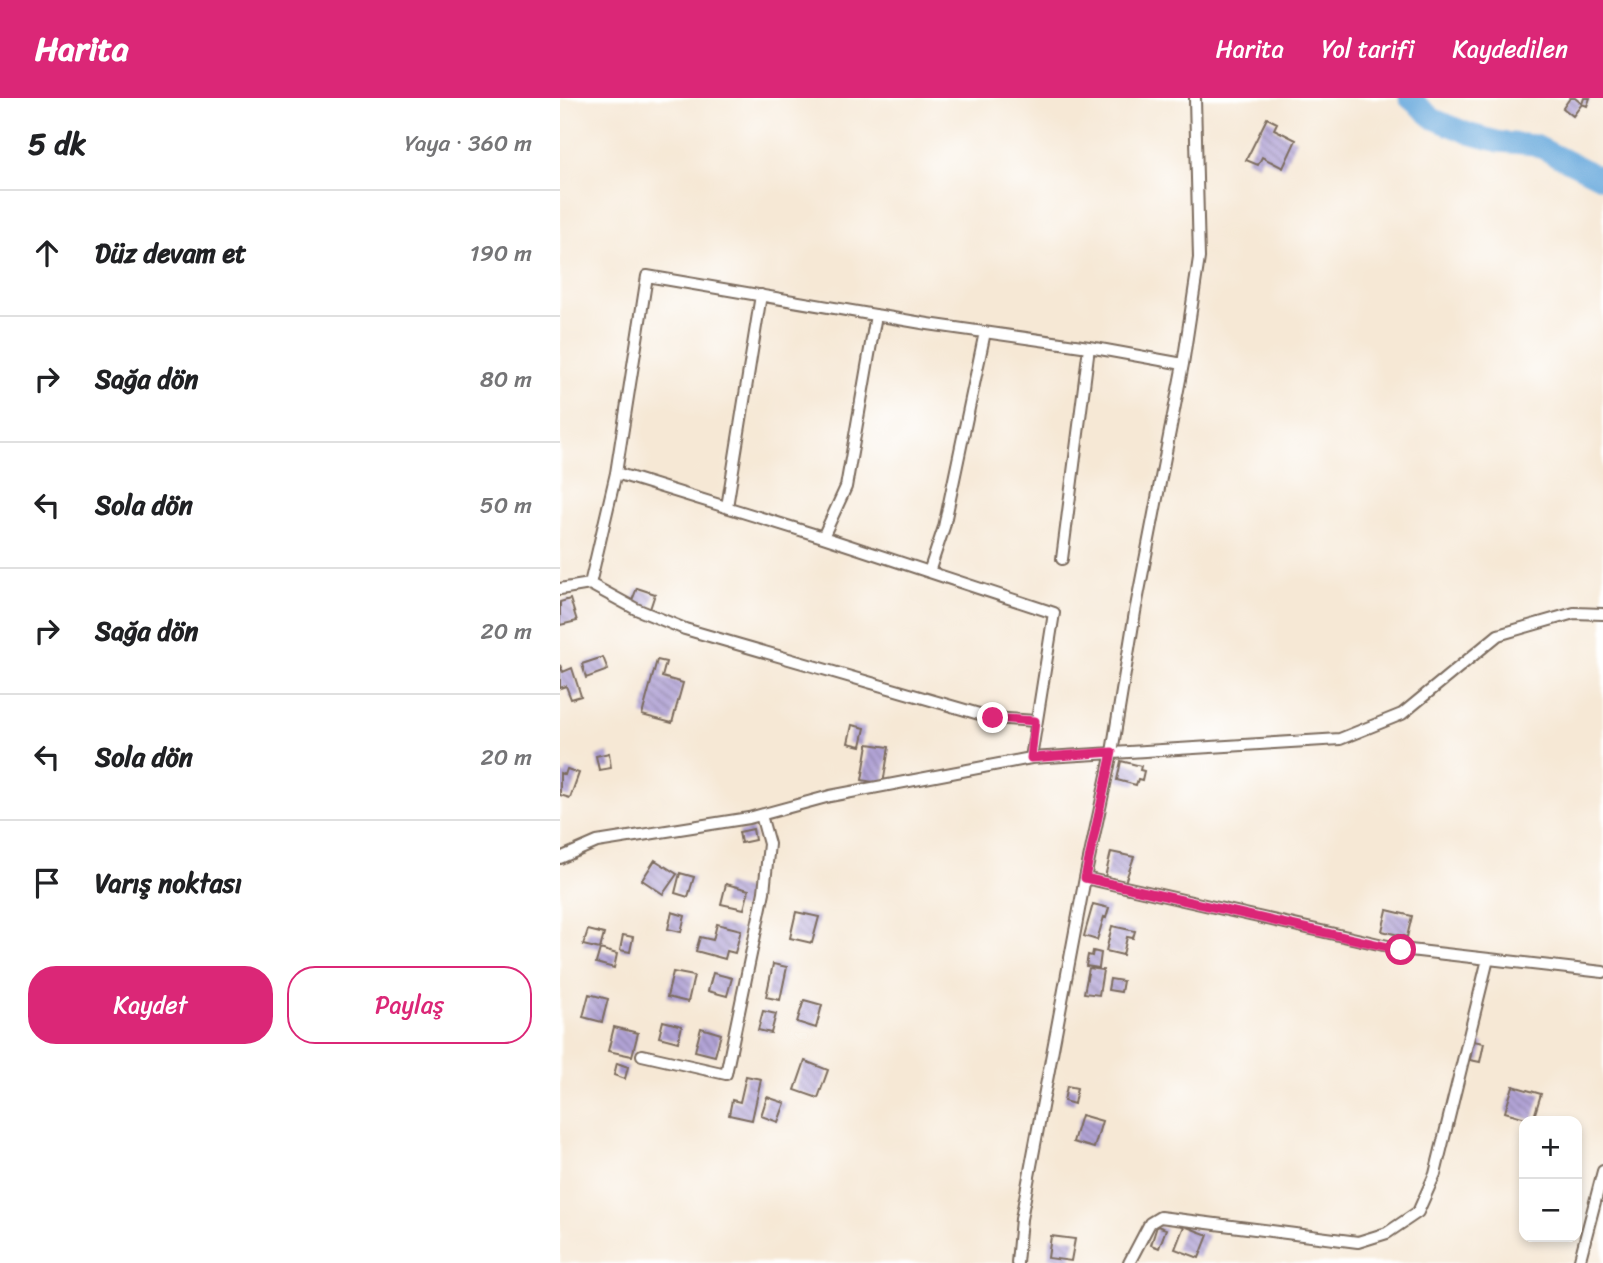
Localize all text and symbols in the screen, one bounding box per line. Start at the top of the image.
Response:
text: Harita [35,20,129,78]
text: Harita [1216,28,1284,70]
text: Yol tarifi [1322,28,1415,70]
text: Kaydedilen [1453,28,1568,70]
text: 5 dk [28,117,86,171]
text: Yaya · 360 m [405,123,532,164]
text: Düz devam et [95,230,246,276]
text: 190 m [470,233,532,274]
icon: ahead [28,234,66,272]
text: Sağa dön [95,356,198,402]
text: 80 m [480,359,532,400]
icon: right [28,360,66,398]
text: Sola dön [95,482,193,528]
text: 50 m [480,485,532,526]
icon: left [28,486,66,524]
text: Sağa dön [95,608,198,654]
text: 20 m [481,611,532,652]
icon: right [28,612,66,650]
route end [977,702,1008,733]
text: Sola dön [95,734,193,780]
text: 20 m [481,737,532,778]
icon: left [28,738,66,776]
text: Varış noktası [95,860,242,906]
icon: arrive [28,864,66,902]
route start [1385,934,1416,965]
button: Kaydet [28,966,273,1044]
button: Paylaş [287,966,532,1044]
map controls [1519,1116,1582,1242]
button: + [1519,1116,1582,1179]
button: − [1519,1179,1582,1242]

